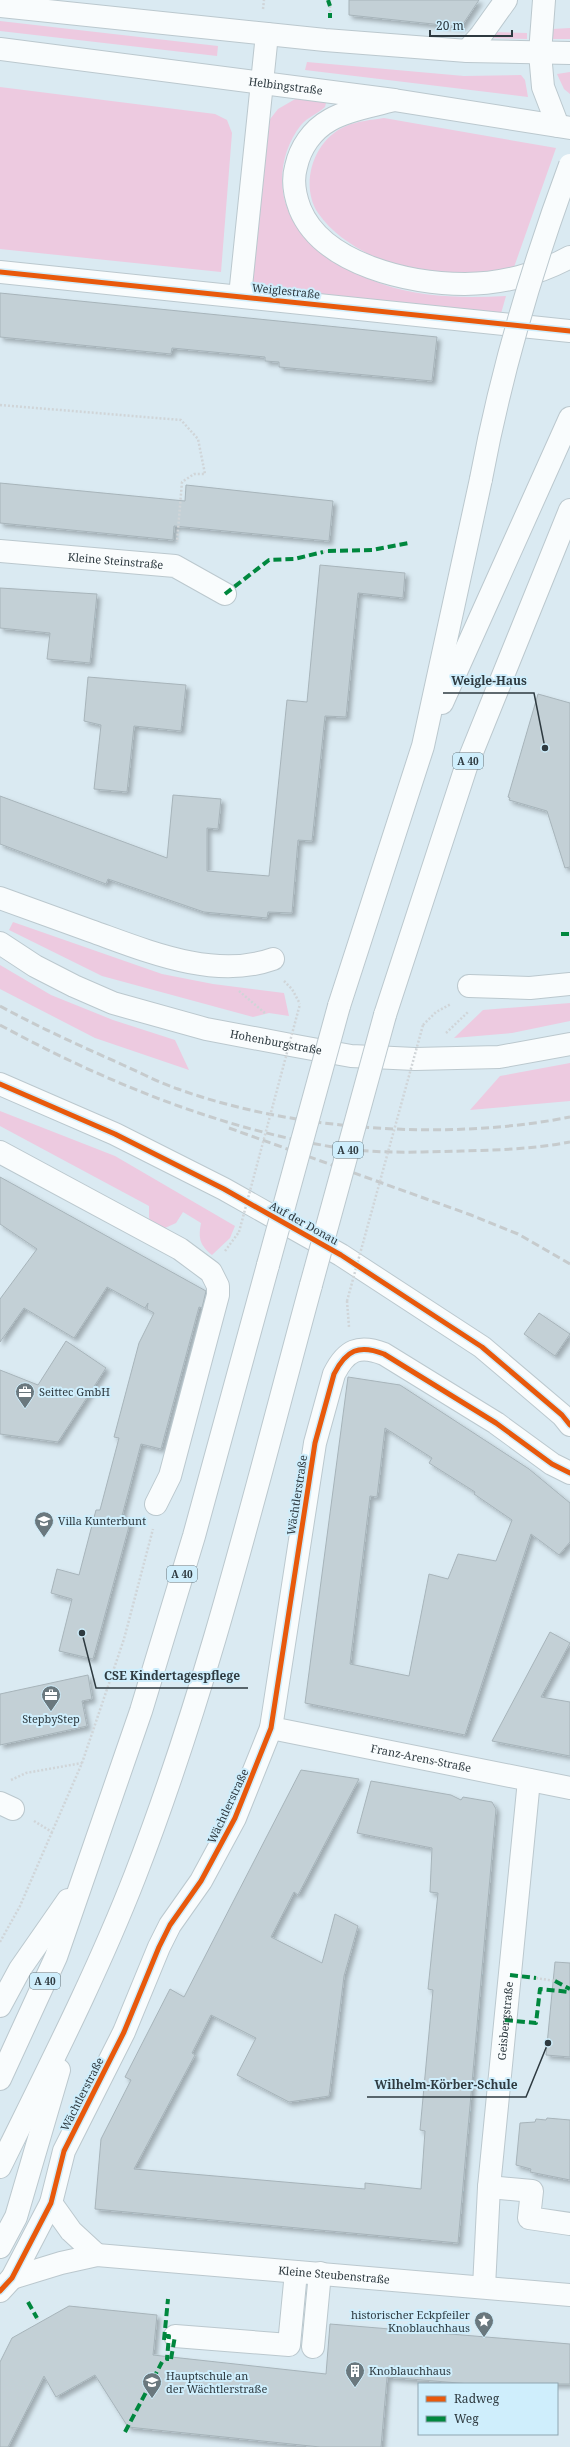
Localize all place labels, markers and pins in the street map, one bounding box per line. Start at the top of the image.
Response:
callout: Weigle-Haus [443,669,534,693]
office icon: Seittec GmbH [14,1381,36,1409]
place label: Seittec GmbH [39,1384,110,1399]
school or university icon: Villa Kunterbunt [33,1510,55,1538]
place label: Villa Kunterbunt [58,1513,146,1528]
callout: CSE Kindertagespflege [96,1664,248,1688]
office icon: StepbyStep [40,1684,62,1712]
place label: StepbyStep [22,1711,80,1726]
callout: Wilhelm-Körber-Schule [367,2073,526,2097]
place label: historischer Eckpfeiler Knoblauchhaus [351,2307,471,2335]
place icon: historischer Eckpfeiler Knoblauchhaus [473,2310,495,2338]
building icon: Knoblauchhaus [344,2360,366,2388]
place label: Knoblauchhaus [369,2363,451,2378]
place label: Hauptschule an der Wächtlerstraße [166,2368,267,2396]
school or university icon: Hauptschule an der Wächtlerstraße [141,2371,163,2399]

